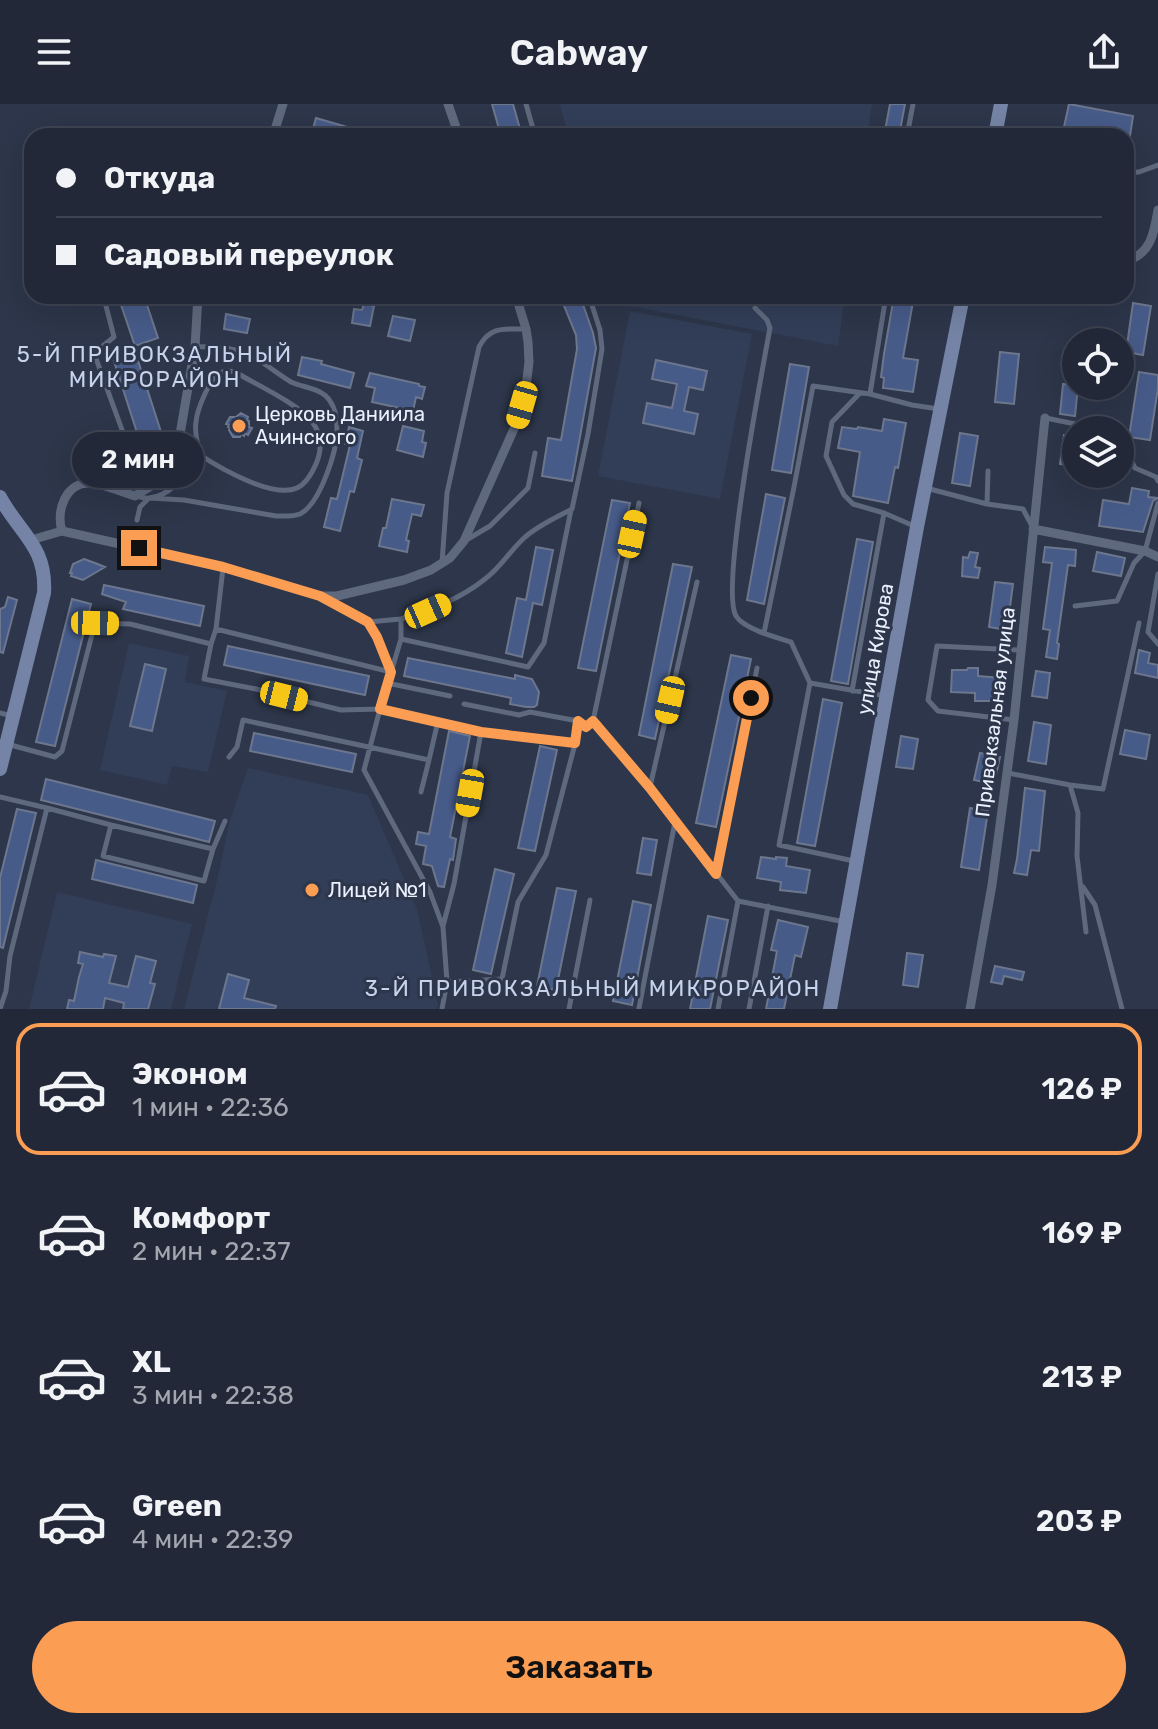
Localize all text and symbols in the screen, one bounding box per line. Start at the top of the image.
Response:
icon: menu [32,30,76,74]
icon: share [1082,30,1126,74]
text: Cabway [510,31,648,74]
text: Откуда [104,160,215,196]
text: Садовый переулок [104,237,394,273]
map controls [1062,328,1134,488]
button: locate [1062,328,1134,400]
district label: 5-Й ПРИВОКЗАЛЬНЫЙ МИКРОРАЙОН [17,341,293,393]
car [504,379,540,431]
place label: Церковь Даниила Ачинского [255,402,425,449]
button: layers [1062,416,1134,488]
marker: Церковь Даниила Ачинского [230,417,248,435]
callout: 2 мин [73,432,205,488]
text: 2 мин [101,444,175,475]
car [615,508,649,560]
route end [121,530,157,566]
street label: улица Кирова [852,581,898,717]
car [401,590,455,632]
street label: Привокзальная улица [970,606,1020,818]
car [71,611,119,635]
car [653,674,687,726]
car [258,679,310,713]
route start [733,680,769,716]
car [454,767,486,819]
place label: Лицей №1 [328,878,427,902]
marker: Лицей №1 [303,881,321,899]
district label: 3-Й ПРИВОКЗАЛЬНЫЙ МИКРОРАЙОН [365,975,821,1002]
icon: car [36,1053,108,1125]
text: Эконом [132,1056,248,1092]
text: 126 ₽ [1042,1071,1122,1107]
text: 1 мин · 22:36 [132,1092,289,1123]
icon: car [36,1197,108,1269]
text: Комфорт [132,1200,270,1236]
text: 169 ₽ [1042,1215,1122,1251]
text: 2 мин · 22:37 [132,1236,291,1267]
icon: car [36,1341,108,1413]
text: XL [132,1344,171,1380]
text: 213 ₽ [1041,1359,1122,1395]
text: 3 мин · 22:38 [132,1380,294,1411]
icon: car [36,1485,108,1557]
text: Green [132,1488,222,1524]
text: 203 ₽ [1036,1503,1122,1539]
text: 4 мин · 22:39 [132,1524,293,1555]
button: Заказать [32,1621,1126,1713]

